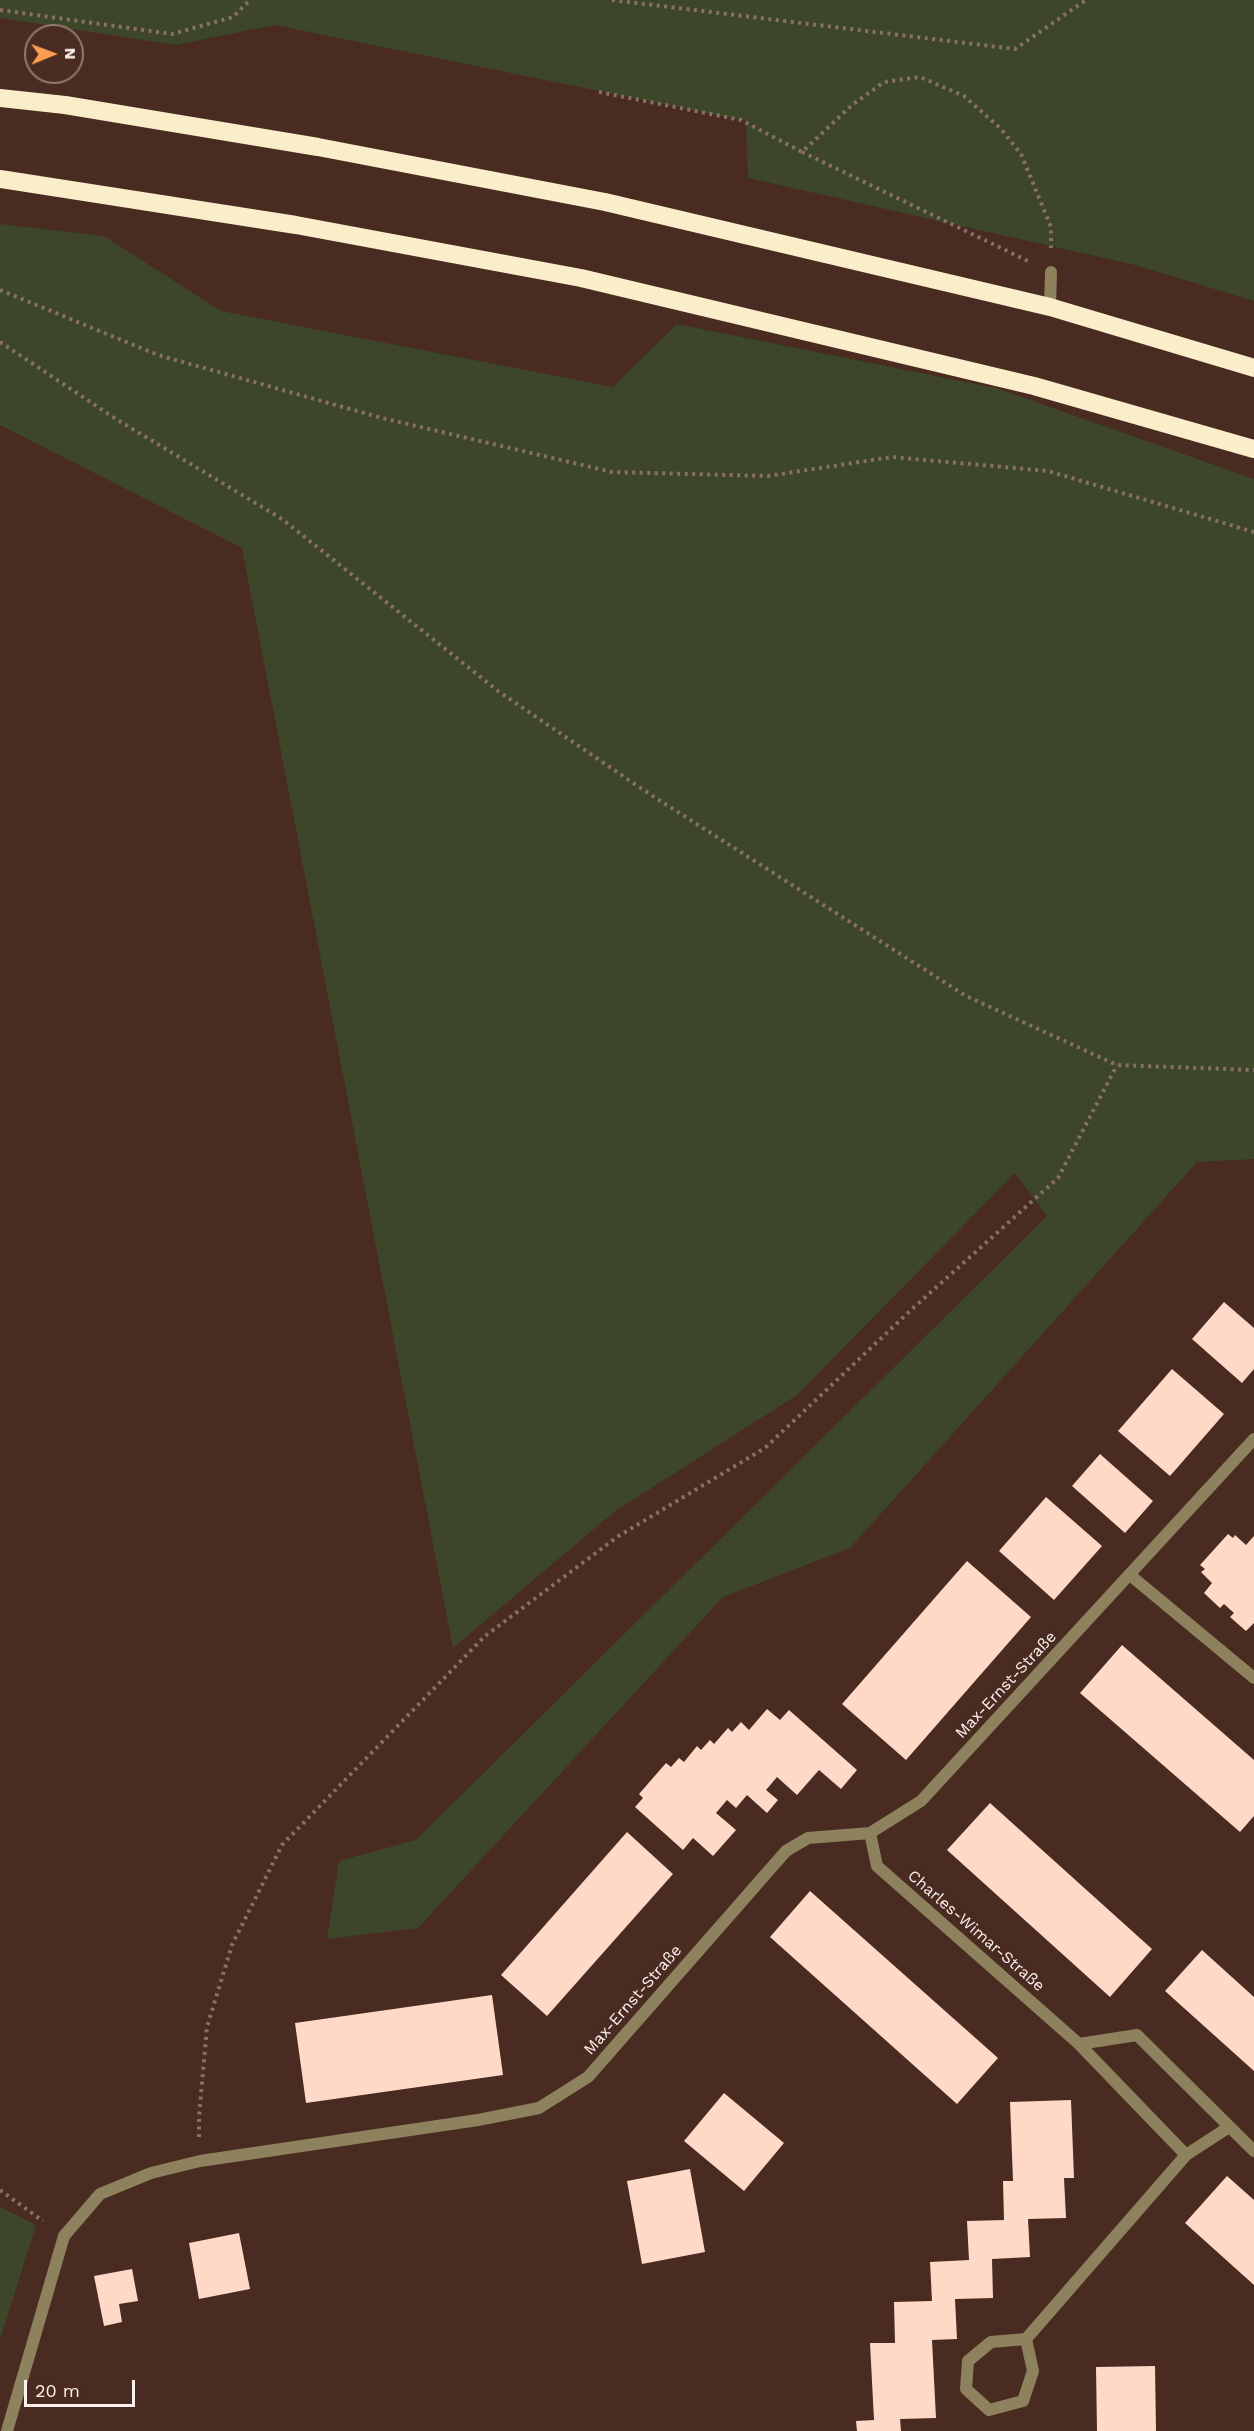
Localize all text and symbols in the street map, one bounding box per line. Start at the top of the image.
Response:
north arrow [24,24,84,84]
text: N [61,48,80,60]
street label: Max-Ernst-Straße [951,1628,1061,1742]
street label: Charles-Wimar-Straße [904,1866,1048,1996]
street label: Max-Ernst-Straße [580,1941,686,2059]
scale bar [27,2368,138,2406]
text: 20 m [35,2380,80,2401]

